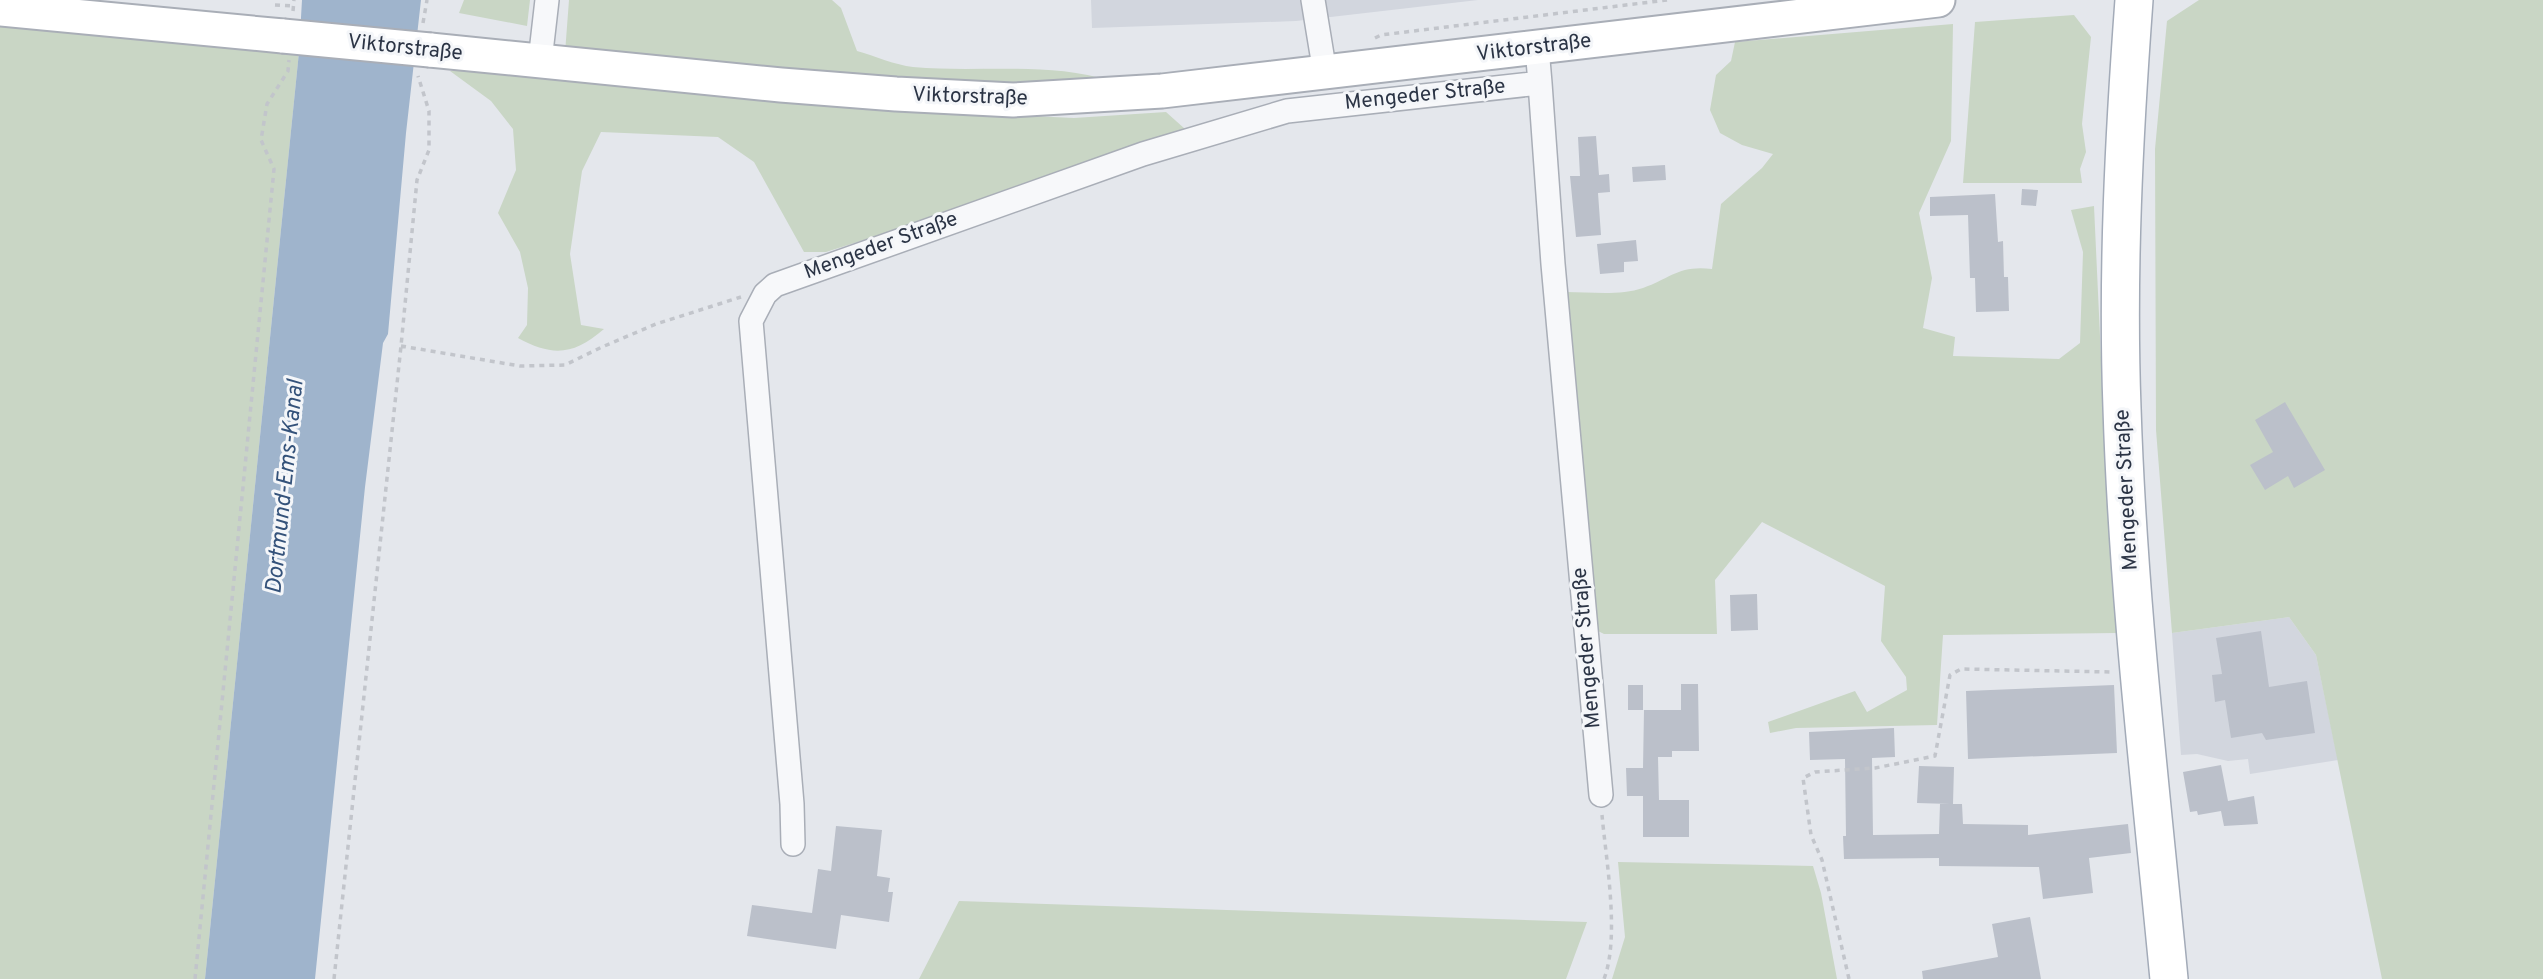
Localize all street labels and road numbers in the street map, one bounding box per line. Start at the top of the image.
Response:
street label: Viktorstraße [1475,28,1593,68]
street label: Viktorstraße [346,29,464,67]
street label: Mengeder Straße [1343,73,1507,117]
street label: Viktorstraße [912,81,1028,113]
street label: Mengeder Straße [800,206,962,286]
street label: Mengeder Straße [2109,409,2145,571]
street label: Mengeder Straße [1567,566,1607,730]

